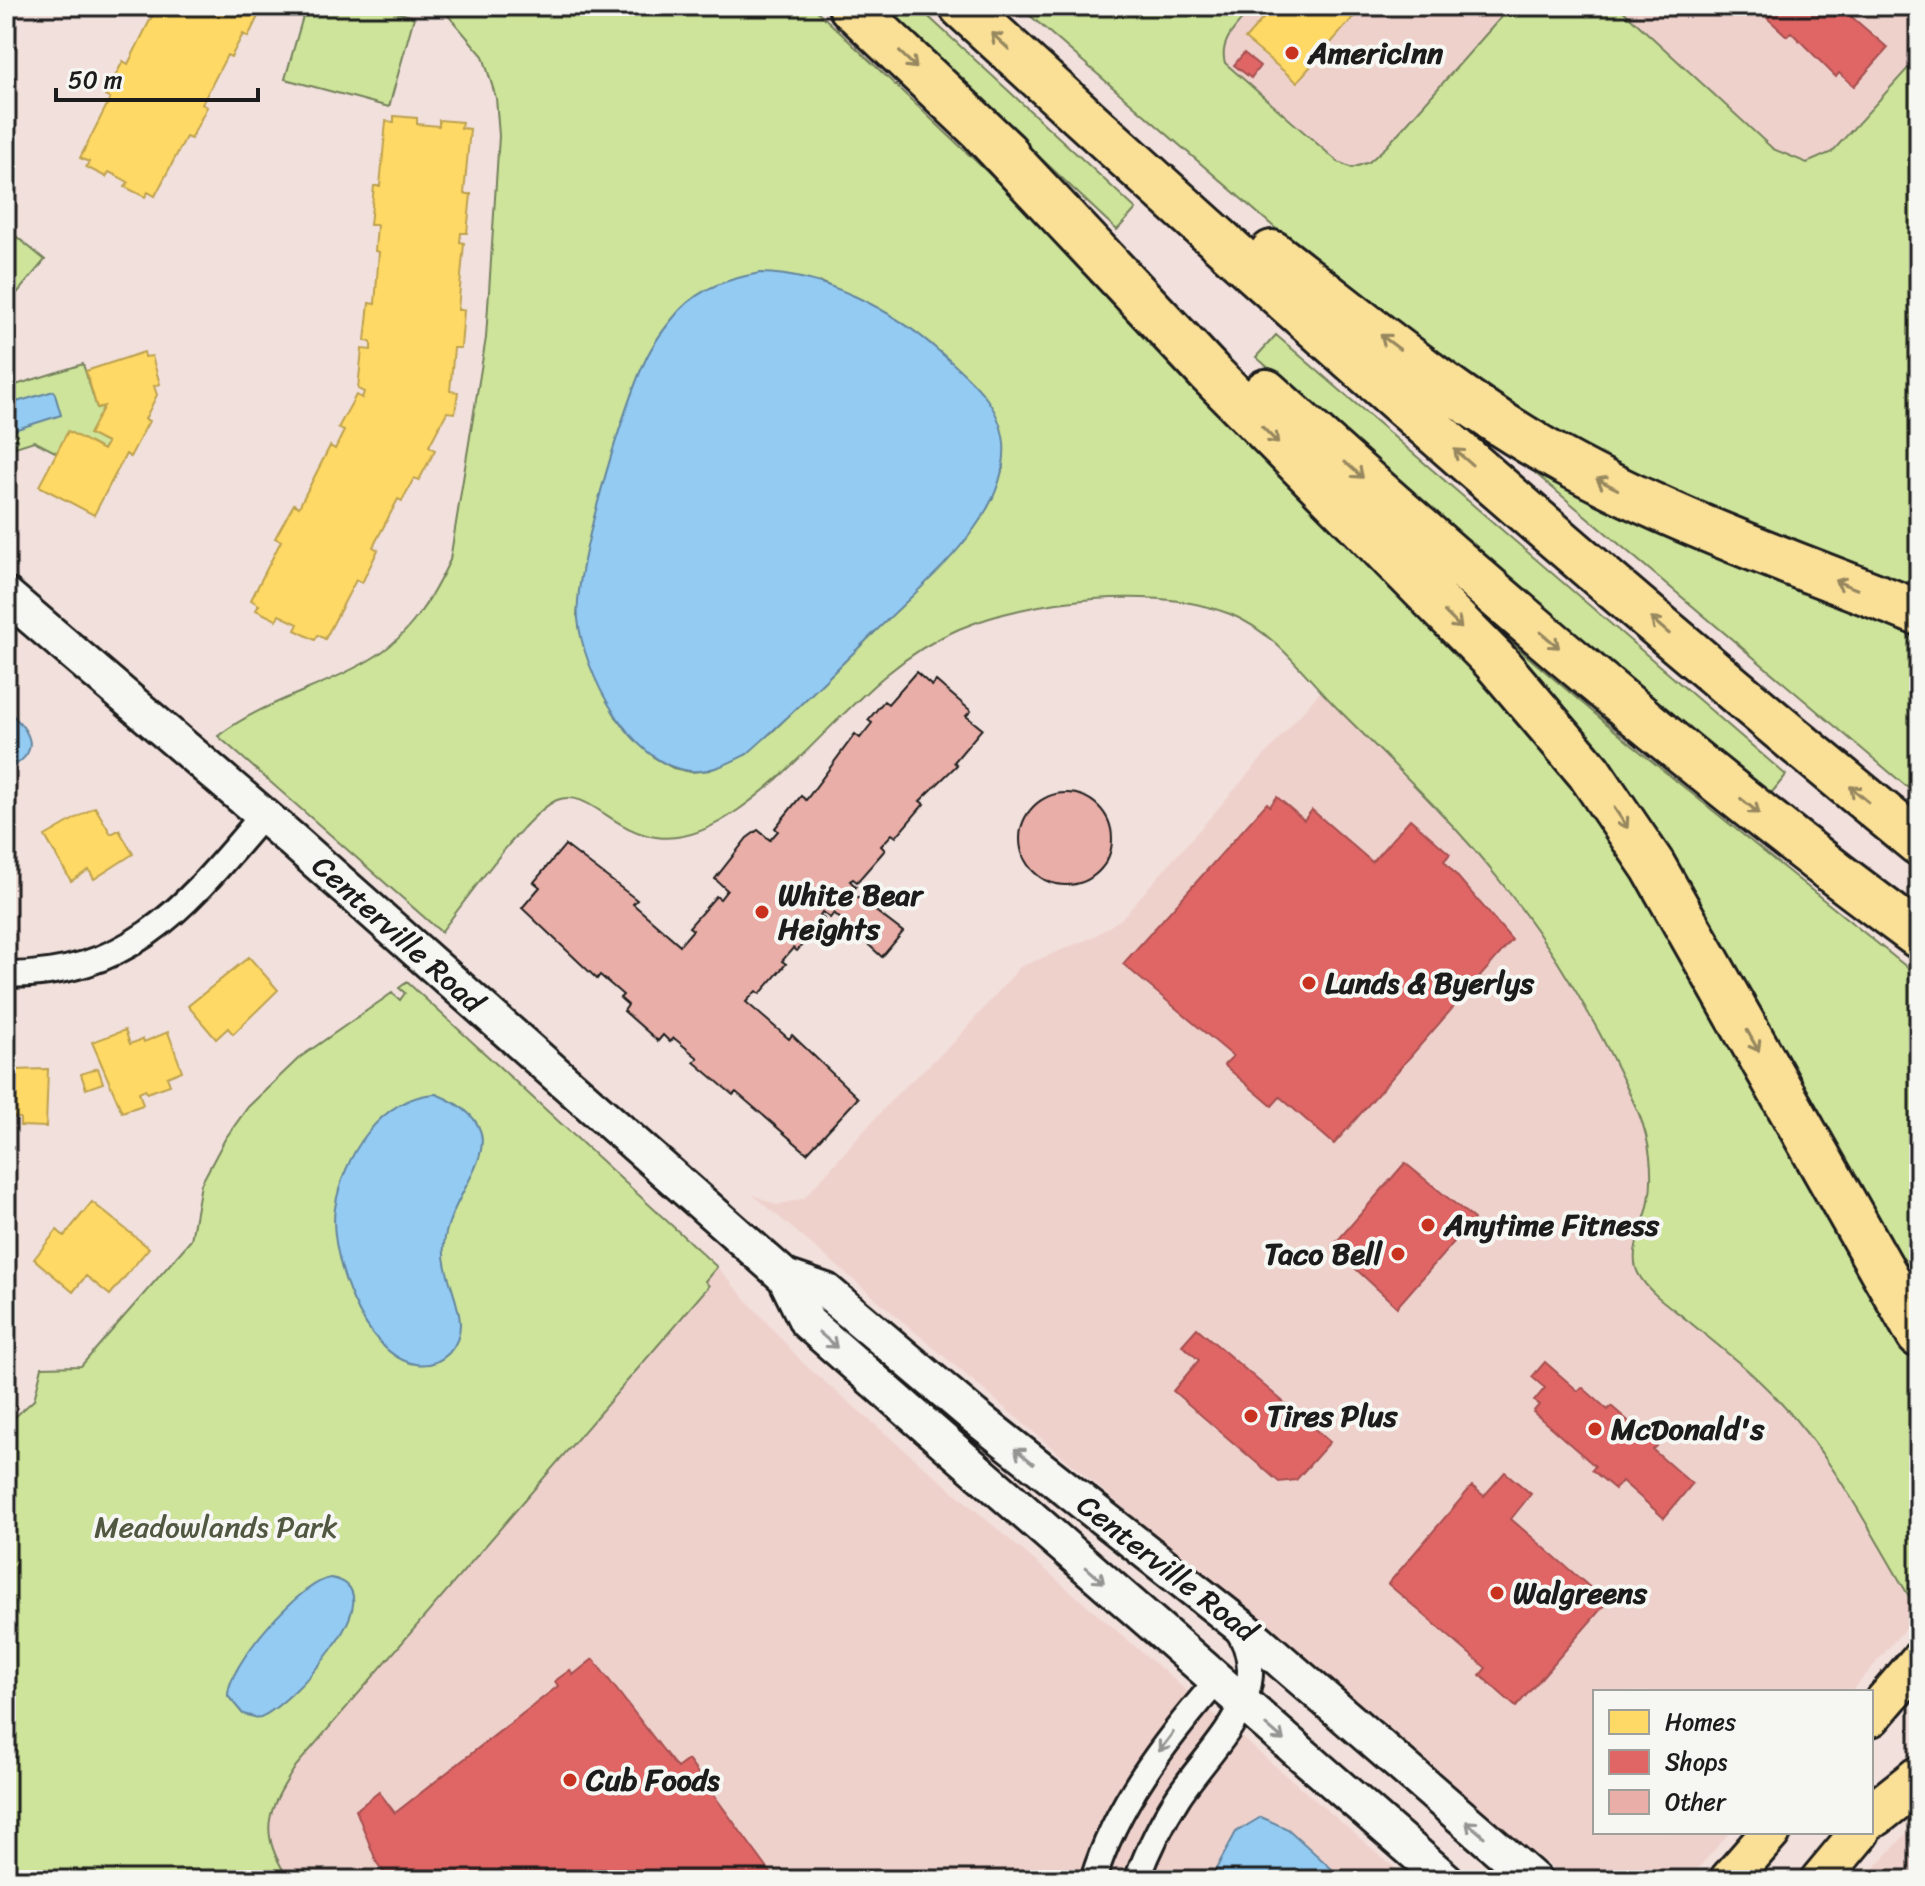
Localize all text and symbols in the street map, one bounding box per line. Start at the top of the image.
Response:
place label: AmericInn [1306,26,1444,80]
one-way arrow [990,32,1010,51]
marker: AmericInn [1283,44,1301,62]
one-way arrow [897,50,917,69]
scale bar [56,52,258,102]
text: 50 m [68,59,123,101]
one-way arrow [1380,334,1401,351]
one-way arrow [1260,425,1279,444]
one-way arrow [1453,448,1473,466]
one-way arrow [1343,461,1363,479]
one-way arrow [1595,476,1619,492]
one-way arrow [1835,577,1859,591]
one-way arrow [1443,610,1462,629]
one-way arrow [1650,617,1670,635]
one-way arrow [1540,631,1560,649]
one-way arrow [1849,785,1870,802]
one-way arrow [1739,797,1760,815]
one-way arrow [1613,806,1629,828]
street label: Centerville Road [299,841,499,1028]
place label: White Bear Heights [778,868,924,956]
marker: White Bear Heights [753,903,771,921]
place label: Lunds & Byerlys [1325,956,1535,1010]
marker: Lunds & Byerlys [1300,974,1318,992]
one-way arrow [1746,1029,1761,1053]
place label: Anytime Fitness [1442,1198,1660,1252]
marker: Anytime Fitness [1419,1216,1437,1234]
place label: Taco Bell [1264,1227,1383,1281]
marker: Taco Bell [1389,1245,1407,1263]
one-way arrow [818,1331,838,1349]
place label: Tires Plus [1267,1389,1399,1443]
place label: McDonald's [1610,1402,1765,1456]
marker: Tires Plus [1242,1407,1260,1425]
marker: McDonald's [1586,1420,1604,1438]
one-way arrow [1014,1447,1035,1465]
street label: Centerville Road [1064,1480,1271,1658]
park label: Meadowlands Park [94,1500,338,1554]
one-way arrow [1084,1566,1104,1584]
place label: Walgreens [1513,1566,1648,1620]
marker: Walgreens [1488,1584,1506,1602]
legend [1593,1690,1873,1834]
text: Homes [1665,1701,1736,1743]
one-way arrow [1264,1723,1285,1741]
one-way arrow [1158,1731,1175,1752]
text: Shops [1665,1741,1728,1783]
place label: Cub Foods [585,1753,720,1807]
marker: Cub Foods [561,1771,579,1789]
text: Other [1665,1781,1727,1823]
one-way arrow [1466,1820,1486,1838]

